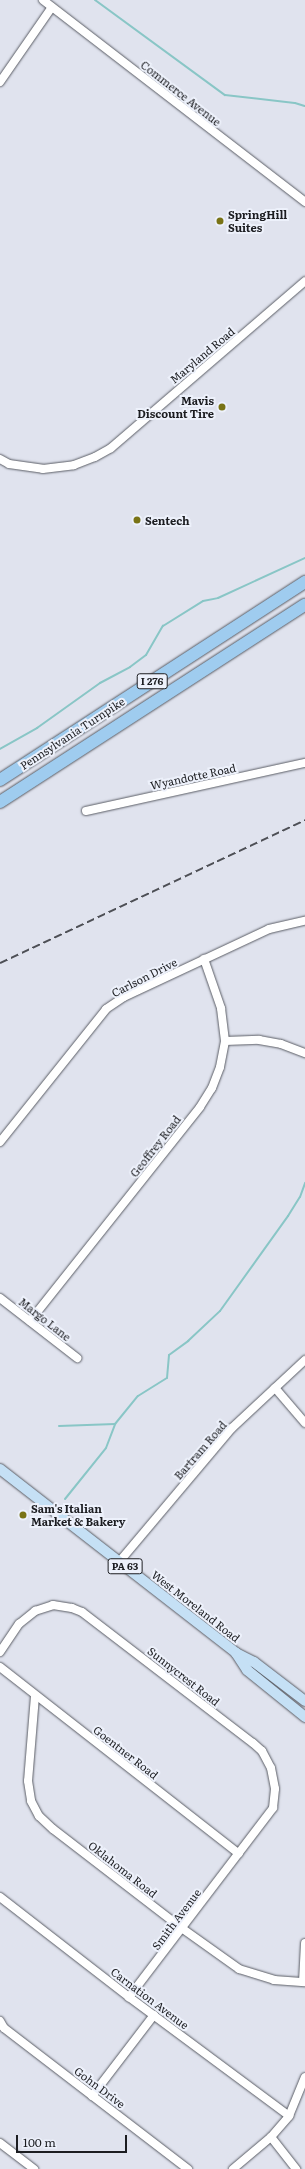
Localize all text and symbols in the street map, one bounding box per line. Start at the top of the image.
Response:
street label: Commerce Avenue [138,58,224,128]
place label: SpringHill Suites [228,208,287,234]
marker: SpringHill Suites [215,216,225,226]
street label: Maryland Road [167,324,237,386]
place label: Mavis Discount Tire [137,394,214,420]
marker: Mavis Discount Tire [217,402,227,412]
place label: Sentech [145,513,190,527]
marker: Sentech [132,515,142,525]
road number: I 276 [136,673,168,689]
street label: Pennsylvania Turnpike [17,694,127,772]
street label: Wyandotte Road [149,760,237,792]
street label: Carlson Drive [109,955,179,999]
street label: Geoffrey Road [127,1113,183,1179]
street label: Margo Lane [16,1295,74,1343]
street label: Bartram Road [171,1418,229,1482]
place label: Sam's Italian Market & Bakery [31,1502,126,1528]
marker: Sam's Italian Market & Bakery [18,1510,28,1520]
road number: PA 63 [107,1558,143,1574]
street label: West Moreland Road [149,1567,243,1645]
street label: Sunnycrest Road [145,1644,223,1708]
street label: Goentner Road [91,1723,161,1781]
street label: Oklahoma Road [86,1838,160,1900]
street label: Smith Avenue [149,1886,203,1952]
street label: Carnation Avenue [108,1964,192,2032]
street label: Gohn Drive [72,2064,128,2110]
scale bar [18,2127,129,2153]
text: 100 m [23,2133,56,2151]

